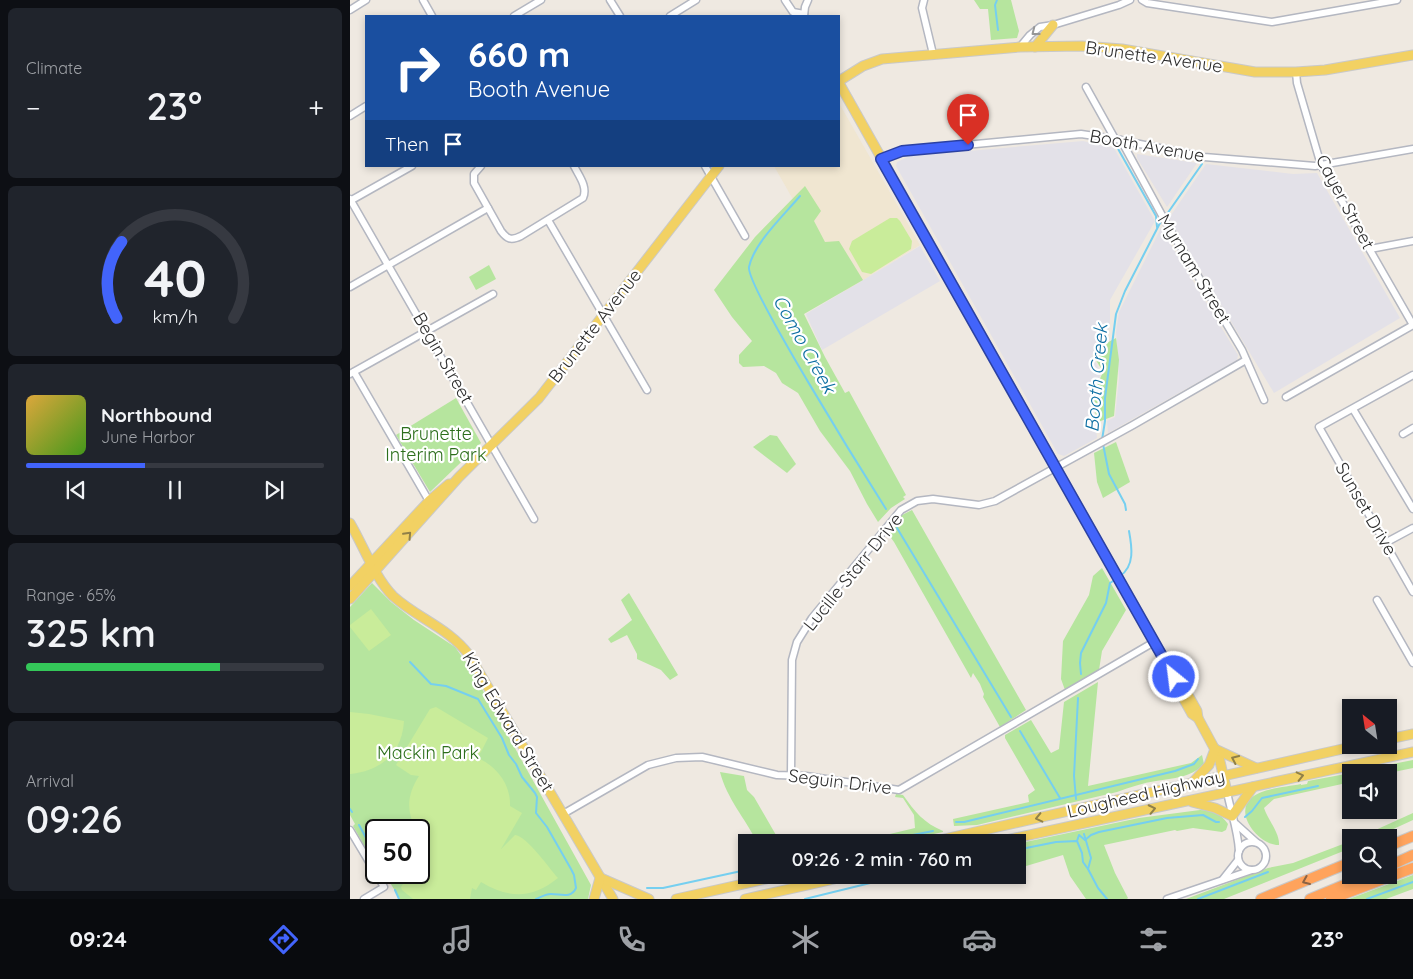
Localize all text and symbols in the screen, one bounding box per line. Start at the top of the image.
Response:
one-way arrow [1031,27,1040,36]
text: 660 m [468,32,570,76]
icon: right [385,35,450,100]
street label: Brunette Avenue [1084,35,1224,78]
text: Climate [26,58,82,78]
text: Booth Avenue [468,75,610,103]
text: 23° [146,82,202,130]
text: − [26,90,41,125]
text: + [308,90,324,125]
pin [947,94,989,145]
icon: arrive [954,101,982,129]
street label: Booth Avenue [1088,124,1206,167]
icon: arrive [439,130,467,158]
text: Then [385,132,429,156]
street label: Cayer Street [1311,150,1380,253]
street label: Myrnam Street [1153,210,1236,328]
text: 40 [144,245,206,310]
street label: Brunette Avenue [543,264,646,387]
water label: Como Creek [768,291,843,399]
text: km/h [152,305,198,327]
street label: Begin Street [408,308,479,407]
water label: Booth Creek [1079,321,1113,433]
text: Northbound [101,403,212,427]
park label: Brunette Interim Park [385,422,487,466]
text: June Harbor [101,427,195,447]
street label: Sunset Drive [1331,458,1402,559]
icon: previous [62,476,90,504]
icon: pause [161,476,189,504]
icon: next [260,476,288,504]
street label: Lucille Starr Drive [798,508,907,635]
one-way arrow [402,531,411,540]
text: Range · 65% [26,585,116,605]
text: 325 km [26,609,156,657]
street label: King Edward Street [457,647,559,796]
position arrow [1147,650,1199,702]
north arrow [1342,699,1398,754]
map controls [1342,699,1397,884]
park label: Mackin Park [377,741,479,764]
one-way arrow [1231,755,1240,765]
street label: Seguin Drive [787,764,893,799]
street label: Lougheed Highway [1065,764,1227,823]
button: sound [1342,764,1397,819]
text: Arrival [26,771,74,791]
one-way arrow [1296,771,1305,782]
text: 09:26 [26,795,122,843]
one-way arrow [1147,804,1156,815]
one-way arrow [1035,812,1044,823]
speed limit sign: 50 [365,819,430,884]
button: search [1342,829,1397,884]
text: 09:26 · 2 min · 760 m [792,847,972,871]
one-way arrow [1302,874,1311,885]
icon: directions [266,922,301,957]
icon: music [440,922,475,957]
icon: phone [614,922,649,957]
icon: climate [788,922,823,957]
icon: car [962,922,997,957]
icon: filters [1136,922,1171,957]
text: 09:24 [70,925,127,953]
text: 23° [1310,925,1343,953]

